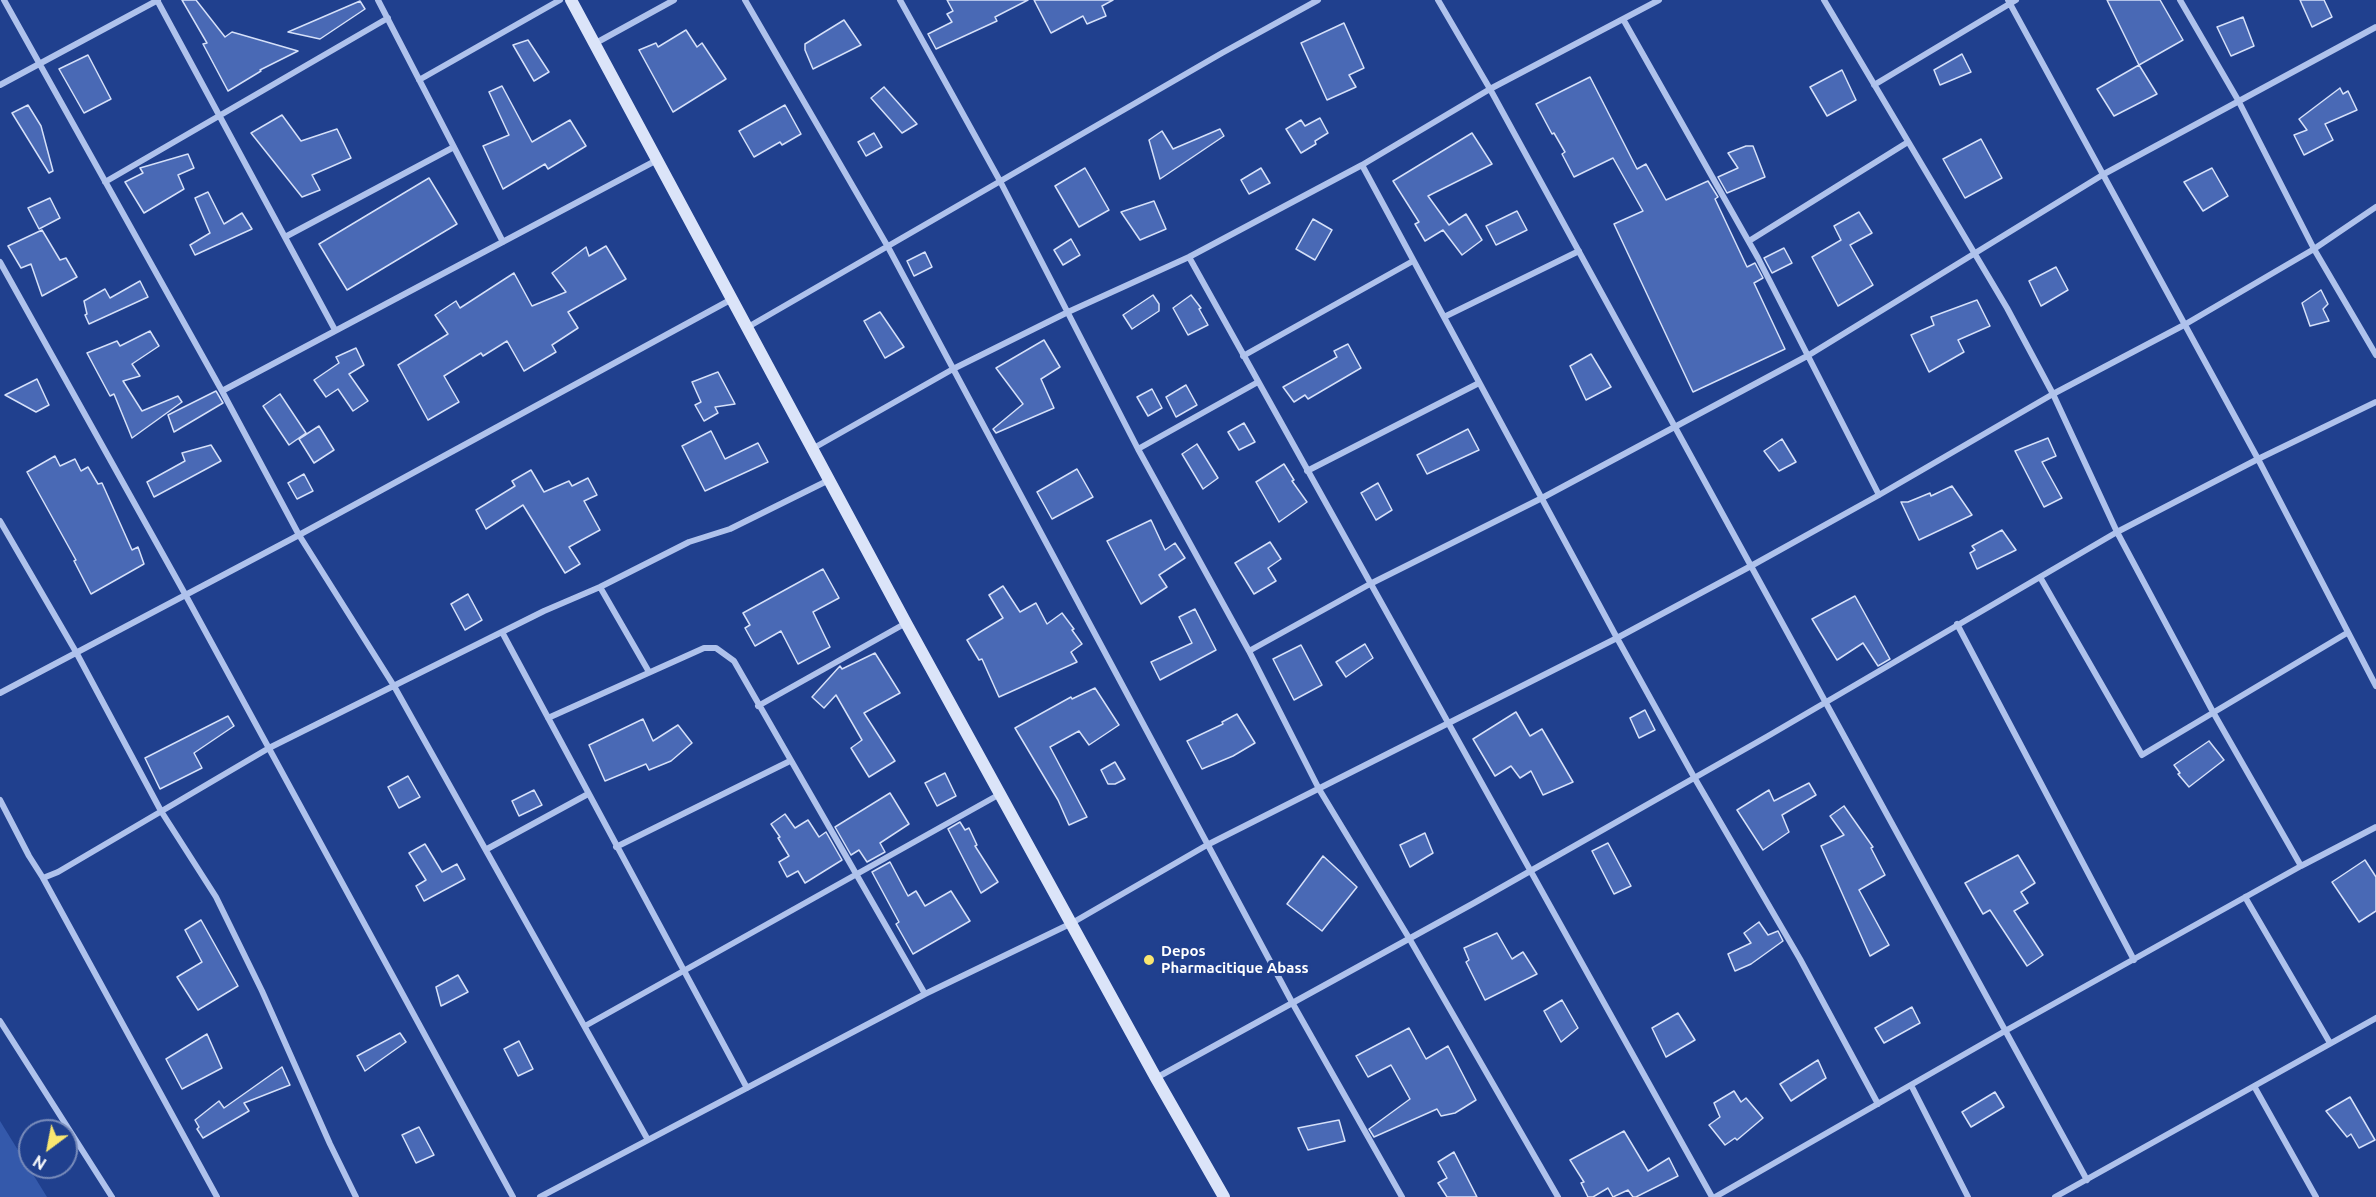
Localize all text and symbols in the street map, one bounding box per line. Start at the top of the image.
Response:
place label: Depos Pharmacitique Abass [1161,942,1309,977]
marker: Depos Pharmacitique Abass [1142,953,1156,967]
north arrow [18,1119,78,1179]
text: N [30,1152,49,1173]

